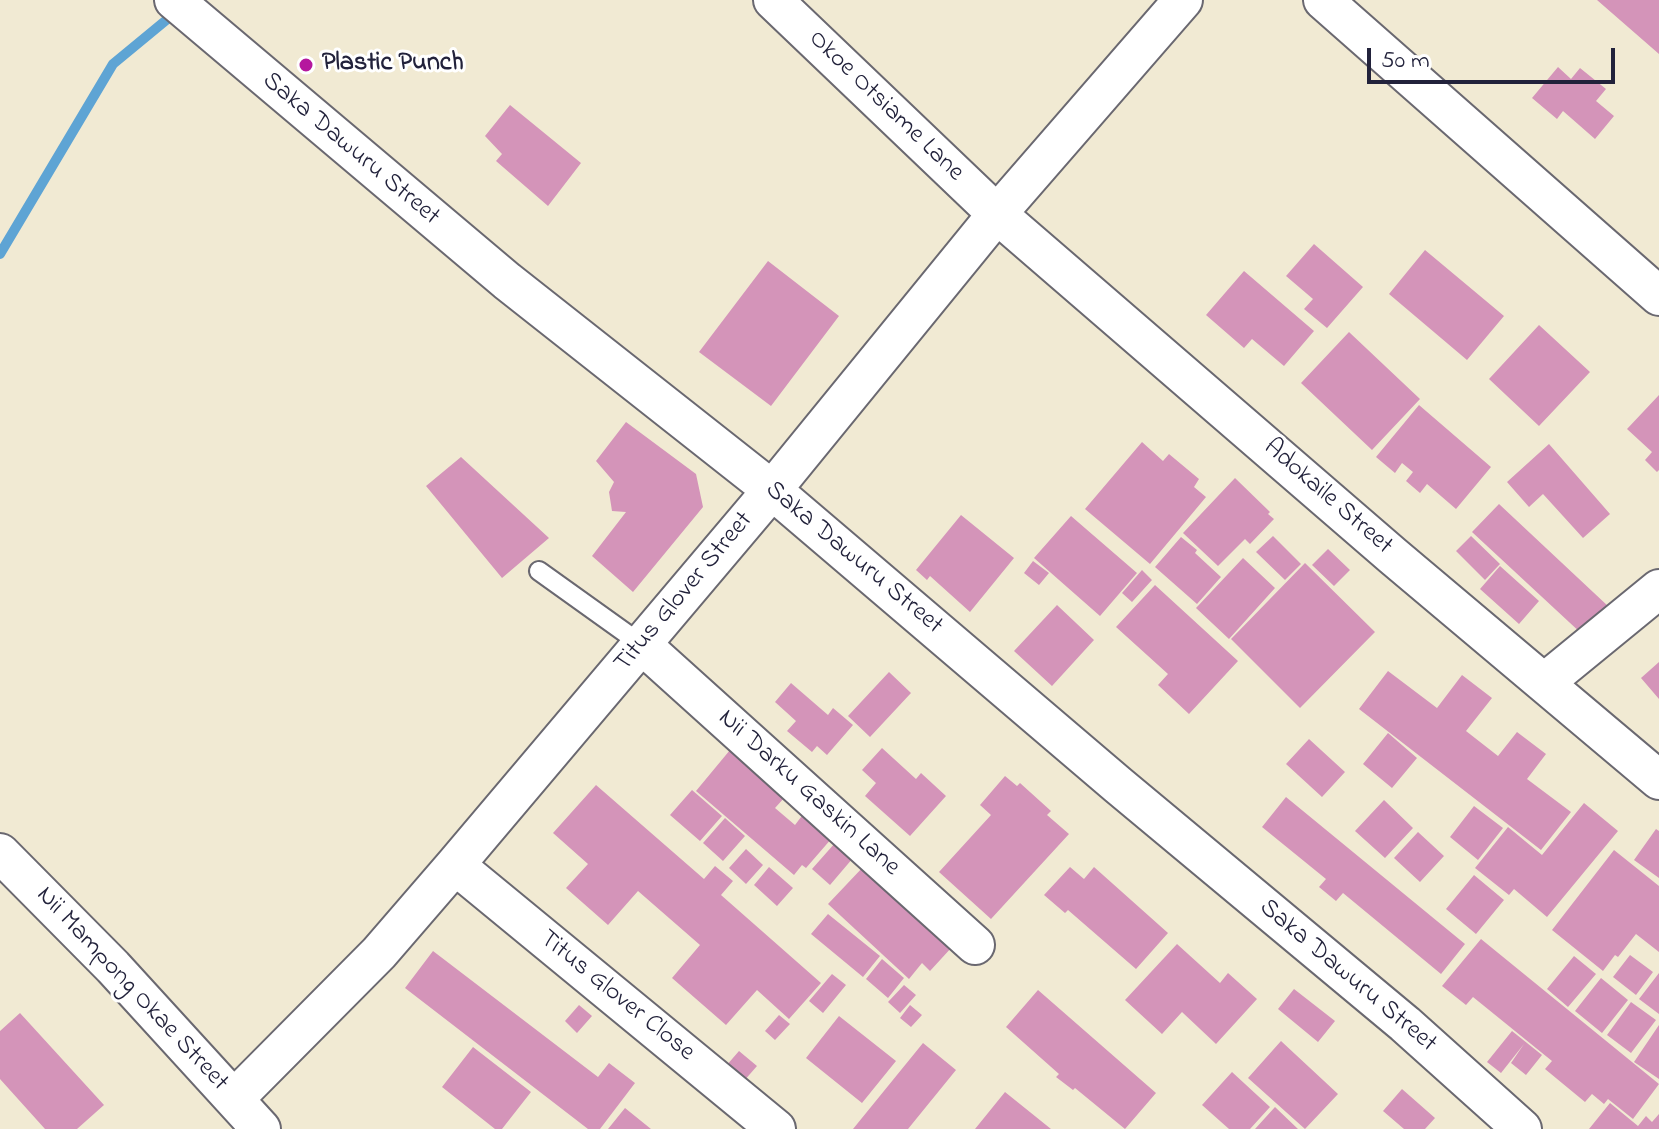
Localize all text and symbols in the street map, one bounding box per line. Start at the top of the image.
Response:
street label: Okoe Otsiame Lane [801,25,969,189]
scale bar [1371,32,1619,82]
text: 50 m [1381,44,1430,79]
place label: Plastic Punch [322,49,464,81]
marker: Plastic Punch [297,56,315,74]
street label: Saka Dawuru Street [255,67,445,233]
street label: Adokaile Street [1256,433,1398,563]
street label: Saka Dawuru Street [758,476,948,642]
street label: Titus Glover Street [609,507,761,679]
street label: Nii Darku Gaskin Lane [710,704,906,884]
street label: Nii Mampong Okae Street [28,881,234,1099]
street label: Saka Dawuru Street [1252,894,1442,1060]
street label: Titus Glover Close [532,925,700,1069]

